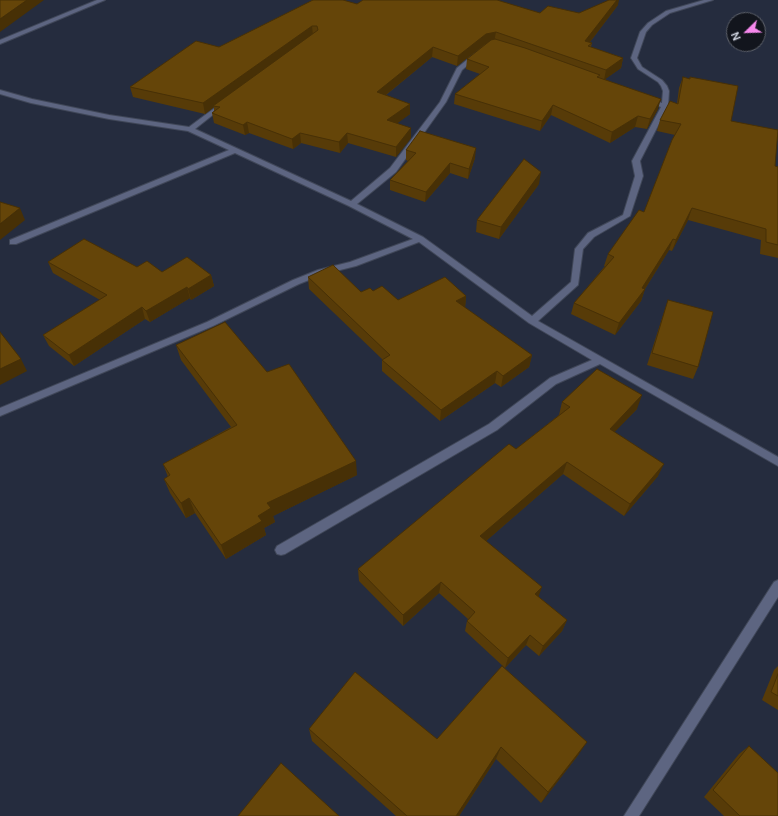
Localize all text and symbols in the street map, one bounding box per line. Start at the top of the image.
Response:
north arrow [726,12,766,52]
text: N [728,30,744,43]

